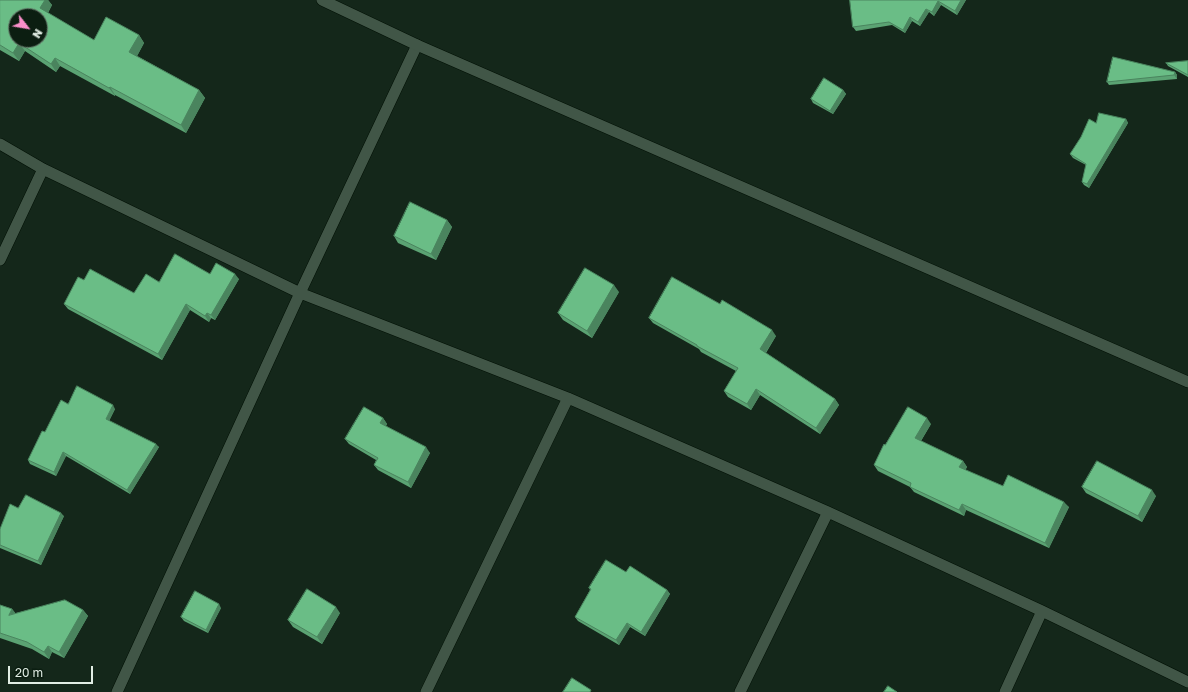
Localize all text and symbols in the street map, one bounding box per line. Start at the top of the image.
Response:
north arrow [8,8,48,48]
text: N [30,27,46,41]
scale bar [10,658,95,684]
text: 20 m [15,665,43,680]

